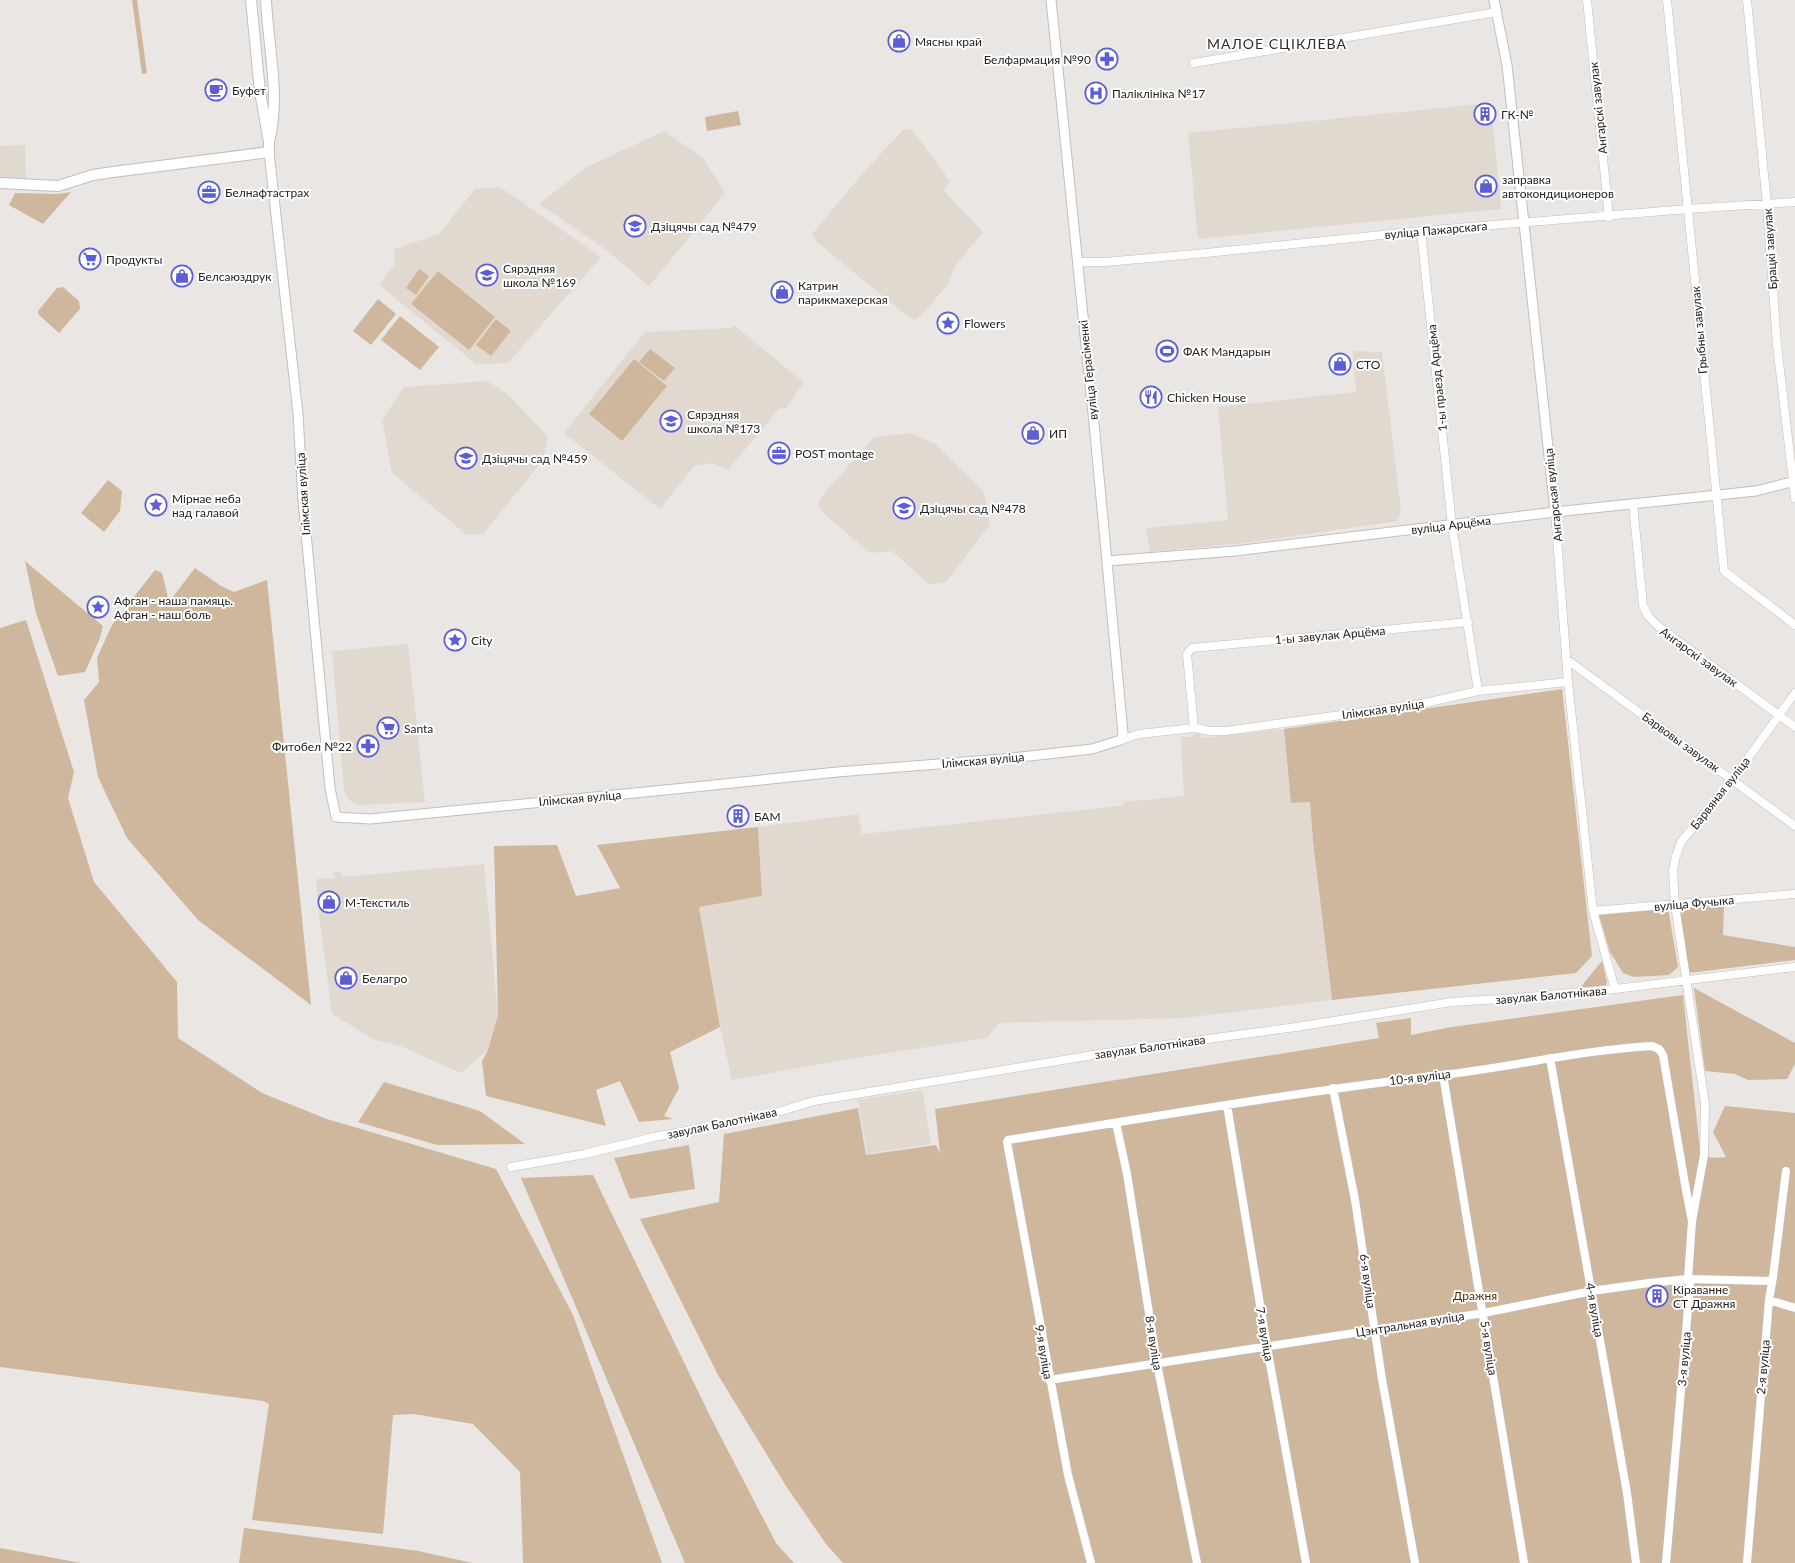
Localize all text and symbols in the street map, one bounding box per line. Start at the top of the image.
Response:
shop icon: Мясны край [887,29,911,53]
place label: Мясны край [915,34,982,49]
district label: МАЛОЕ СЦІКЛЕВА [1207,35,1347,52]
pharmacy icon: Белфармация №90 [1095,47,1119,71]
place label: Белфармация №90 [984,52,1091,67]
street label: Ангарскі завулак [1586,61,1610,155]
cafe icon: Буфет [204,78,228,102]
hospital icon: Паліклініка №17 [1084,81,1108,105]
place label: Буфет [232,83,266,98]
place label: Паліклініка №17 [1112,86,1205,101]
building icon: ГК-№ [1473,102,1497,126]
place label: ГК-№ [1501,107,1534,122]
place label: заправка автокондиционеров [1502,172,1614,201]
shop icon: заправка автокондиционеров [1474,174,1498,198]
office icon: Белнафтастрах [197,180,221,204]
place label: Белнафтастрах [225,185,309,200]
street label: Брацкі завулак [1760,207,1780,290]
school or university icon: Дзіцячы сад №479 [623,214,647,238]
street label: вуліца Пажарскага [1384,218,1488,242]
place label: Дзіцячы сад №479 [651,219,757,234]
supermarket icon: Продукты [78,247,102,271]
place label: Продукты [106,252,162,267]
place label: Сярэдняя школа №169 [503,261,576,290]
school or university icon: Сярэдняя школа №169 [475,263,499,287]
shop icon: Белсаюздрук [170,264,194,288]
place label: Белсаюздрук [198,269,272,284]
place label: Катрин парикмахерская [798,278,888,307]
shop icon: Катрин парикмахерская [770,280,794,304]
street label: Грыбны завулак [1688,285,1710,374]
place icon: Flowers [936,311,960,335]
place label: Flowers [964,316,1005,331]
street label: вуліца Герасіменкі [1075,319,1101,421]
street label: 1-ы праезд Арцёма [1424,324,1450,432]
sports icon: ФАК Мандарын [1155,339,1179,363]
place label: ФАК Мандарын [1183,344,1271,359]
shop icon: СТО [1328,352,1352,376]
place label: СТО [1356,357,1381,372]
restaurant icon: Chicken House [1139,385,1163,409]
place label: Chicken House [1167,390,1246,405]
place label: Сярэдняя школа №173 [687,407,760,436]
school or university icon: Сярэдняя школа №173 [659,409,683,433]
shop icon: ИП [1021,421,1045,445]
place label: ИП [1049,426,1067,441]
office icon: POST montage [767,441,791,465]
school or university icon: Дзіцячы сад №459 [454,446,478,470]
place label: POST montage [795,446,874,461]
street label: Ангарская вуліца [1541,448,1565,542]
place label: Дзіцячы сад №459 [482,451,588,466]
street label: Ілімская вуліца [293,452,313,536]
place label: Мірнае неба над галавой [172,491,241,520]
place icon: Мірнае неба над галавой [144,493,168,517]
school or university icon: Дзіцячы сад №478 [892,496,916,520]
place label: Дзіцячы сад №478 [920,501,1026,516]
street label: вуліца Арцёма [1410,513,1492,537]
place label: Афган - наша памяць. Афган - наш боль [114,593,233,622]
place icon: Афган - наша памяць. Афган - наш боль [86,595,110,619]
street label: 1-ы завулак Арцёма [1274,623,1386,647]
street label: Ангарскі завулак [1657,624,1741,691]
place icon: City [443,628,467,652]
place label: City [471,633,493,648]
street label: Ілімская вуліца [1341,696,1425,722]
street label: Барвовы завулак [1639,709,1723,776]
supermarket icon: Santa [376,716,400,740]
place label: Santa [404,721,433,736]
pharmacy icon: Фитобел №22 [356,734,380,758]
place label: Фитобел №22 [272,739,352,754]
street label: Ілімская вуліца [941,749,1025,771]
street label: Барвяная вуліца [1687,754,1753,832]
street label: Ілімская вуліца [538,787,622,809]
building icon: БАМ [726,804,750,828]
place label: БАМ [754,809,781,824]
shop icon: М-Текстиль [317,890,341,914]
street label: вуліца Фучыка [1653,892,1735,914]
place label: М-Текстиль [345,895,410,910]
shop icon: Белагро [334,966,358,990]
place label: Белагро [362,971,407,986]
street label: завулак Балотнікава [1495,983,1607,1007]
street label: завулак Балотнікава [1094,1032,1206,1062]
street label: 10-я вуліца [1388,1066,1452,1088]
street label: завулак Балотнікава [666,1104,778,1142]
street label: 6-я вуліца [1357,1253,1379,1309]
street label: 4-я вуліца [1583,1282,1607,1338]
place label: Кіраванне СТ Дражня [1673,1282,1735,1311]
building icon: Кіраванне СТ Дражня [1645,1284,1669,1308]
park label: Дражня [1453,1288,1497,1303]
street label: 7-я вуліца [1253,1306,1277,1362]
street label: Цэнтральная вуліца [1355,1308,1465,1340]
street label: 8-я вуліца [1142,1315,1166,1371]
street label: 5-я вуліца [1477,1320,1501,1376]
street label: 9-я вуліца [1032,1324,1056,1380]
street label: 3-я вуліца [1674,1331,1694,1387]
street label: 2-я вуліца [1753,1339,1773,1395]

